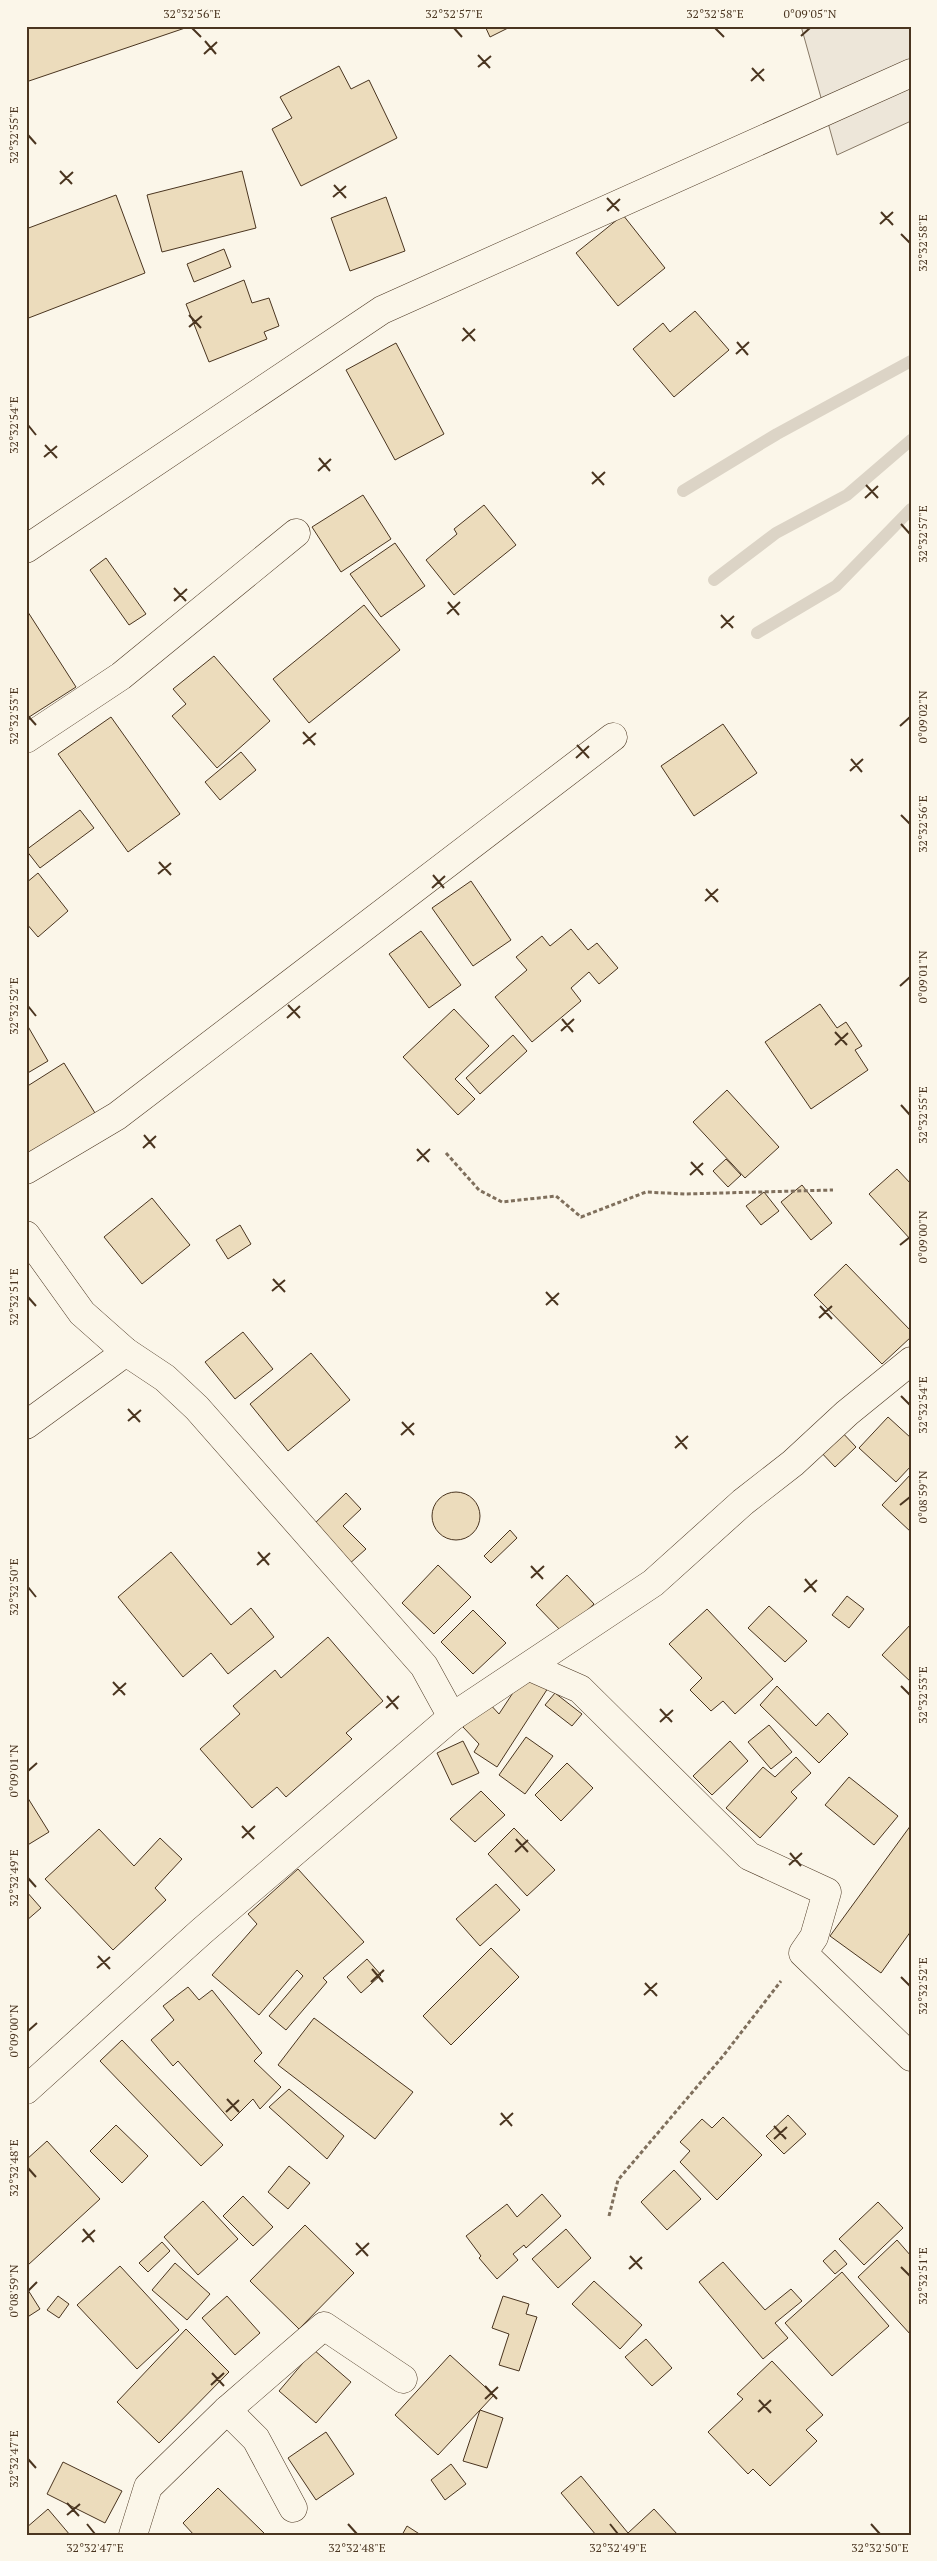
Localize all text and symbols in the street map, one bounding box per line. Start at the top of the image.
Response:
text: 32°32'56"E [163,6,221,21]
text: 32°32'57"E [425,6,483,21]
text: 32°32'58"E [686,6,744,21]
text: 0°09'05"N [783,6,837,21]
text: 32°32'55"E [6,106,21,164]
text: 32°32'58"E [915,214,930,272]
text: 32°32'54"E [6,396,21,454]
text: 32°32'57"E [915,505,930,563]
text: 32°32'53"E [6,687,21,745]
text: 0°09'02"N [915,690,930,744]
text: 32°32'56"E [915,795,930,853]
text: 0°09'01"N [915,950,930,1004]
text: 32°32'52"E [6,977,21,1035]
text: 32°32'55"E [915,1086,930,1144]
text: 0°09'00"N [915,1210,930,1264]
text: 32°32'51"E [6,1268,21,1326]
text: 32°32'54"E [915,1376,930,1434]
text: 0°08'59"N [915,1470,930,1524]
text: 32°32'50"E [6,1558,21,1616]
text: 32°32'53"E [915,1666,930,1724]
text: 0°09'01"N [6,1744,21,1798]
text: 32°32'49"E [6,1849,21,1907]
text: 32°32'52"E [915,1957,930,2015]
text: 0°09'00"N [6,2004,21,2058]
text: 32°32'48"E [6,2139,21,2197]
text: 32°32'51"E [915,2247,930,2305]
text: 0°08'59"N [6,2264,21,2318]
text: 32°32'47"E [6,2430,21,2488]
text: 32°32'47"E [66,2540,124,2555]
text: 32°32'48"E [328,2540,386,2555]
text: 32°32'49"E [589,2540,647,2555]
text: 32°32'50"E [851,2540,909,2555]

